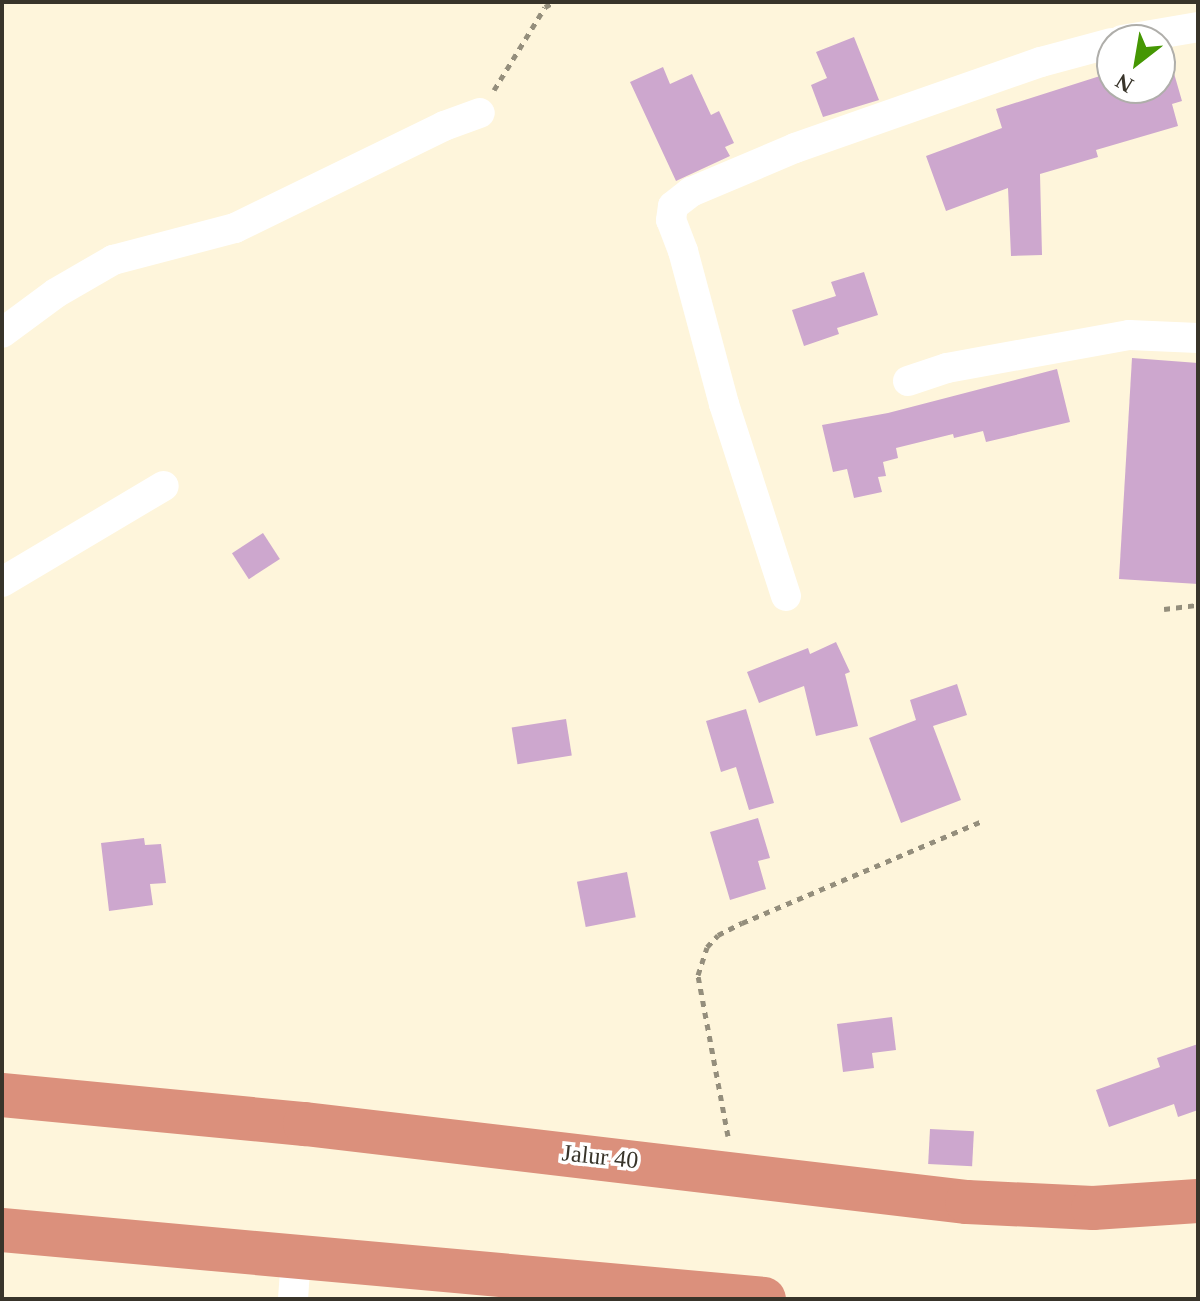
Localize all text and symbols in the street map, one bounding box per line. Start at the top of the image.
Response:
north arrow [1096,24,1176,104]
text: N [1111,68,1138,98]
street label: Jalur 40 [560,1139,640,1175]

